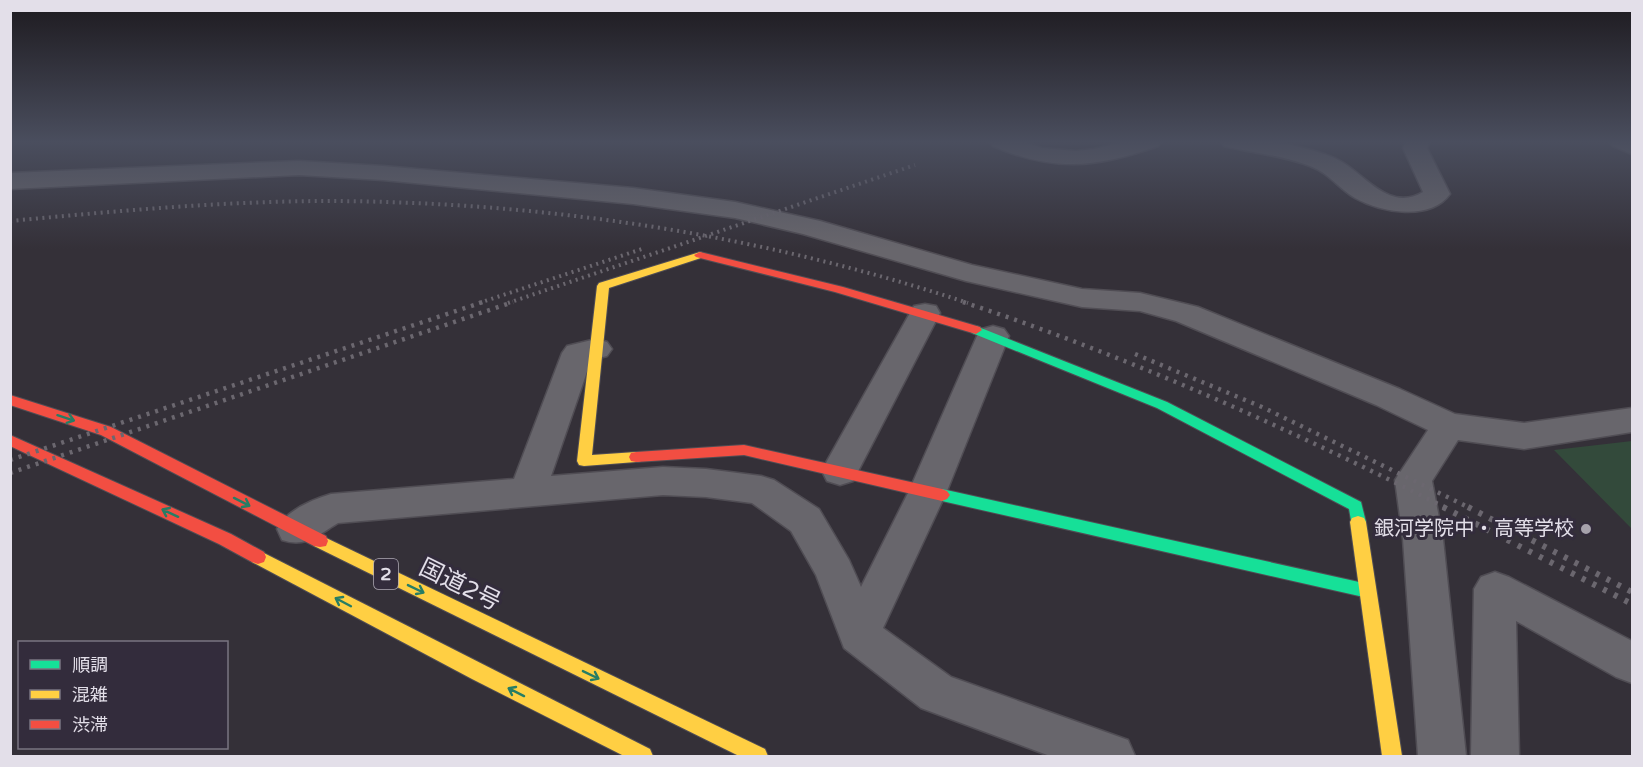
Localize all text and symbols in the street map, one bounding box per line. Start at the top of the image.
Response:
one-way arrow [56,413,75,424]
one-way arrow [233,496,251,508]
one-way arrow [161,507,179,519]
place label: 銀河学院中・高等学校 [1374,517,1574,541]
marker: 銀河学院中・高等学校 [1579,522,1593,536]
street label: 国道2号 [415,553,505,617]
road number: 2 [374,559,398,589]
one-way arrow [407,583,425,595]
one-way arrow [335,596,353,607]
legend [18,641,228,749]
text: 順調 [72,654,108,676]
one-way arrow [582,670,600,681]
text: 混雑 [72,684,108,706]
one-way arrow [507,686,525,698]
text: 渋滞 [72,714,108,736]

